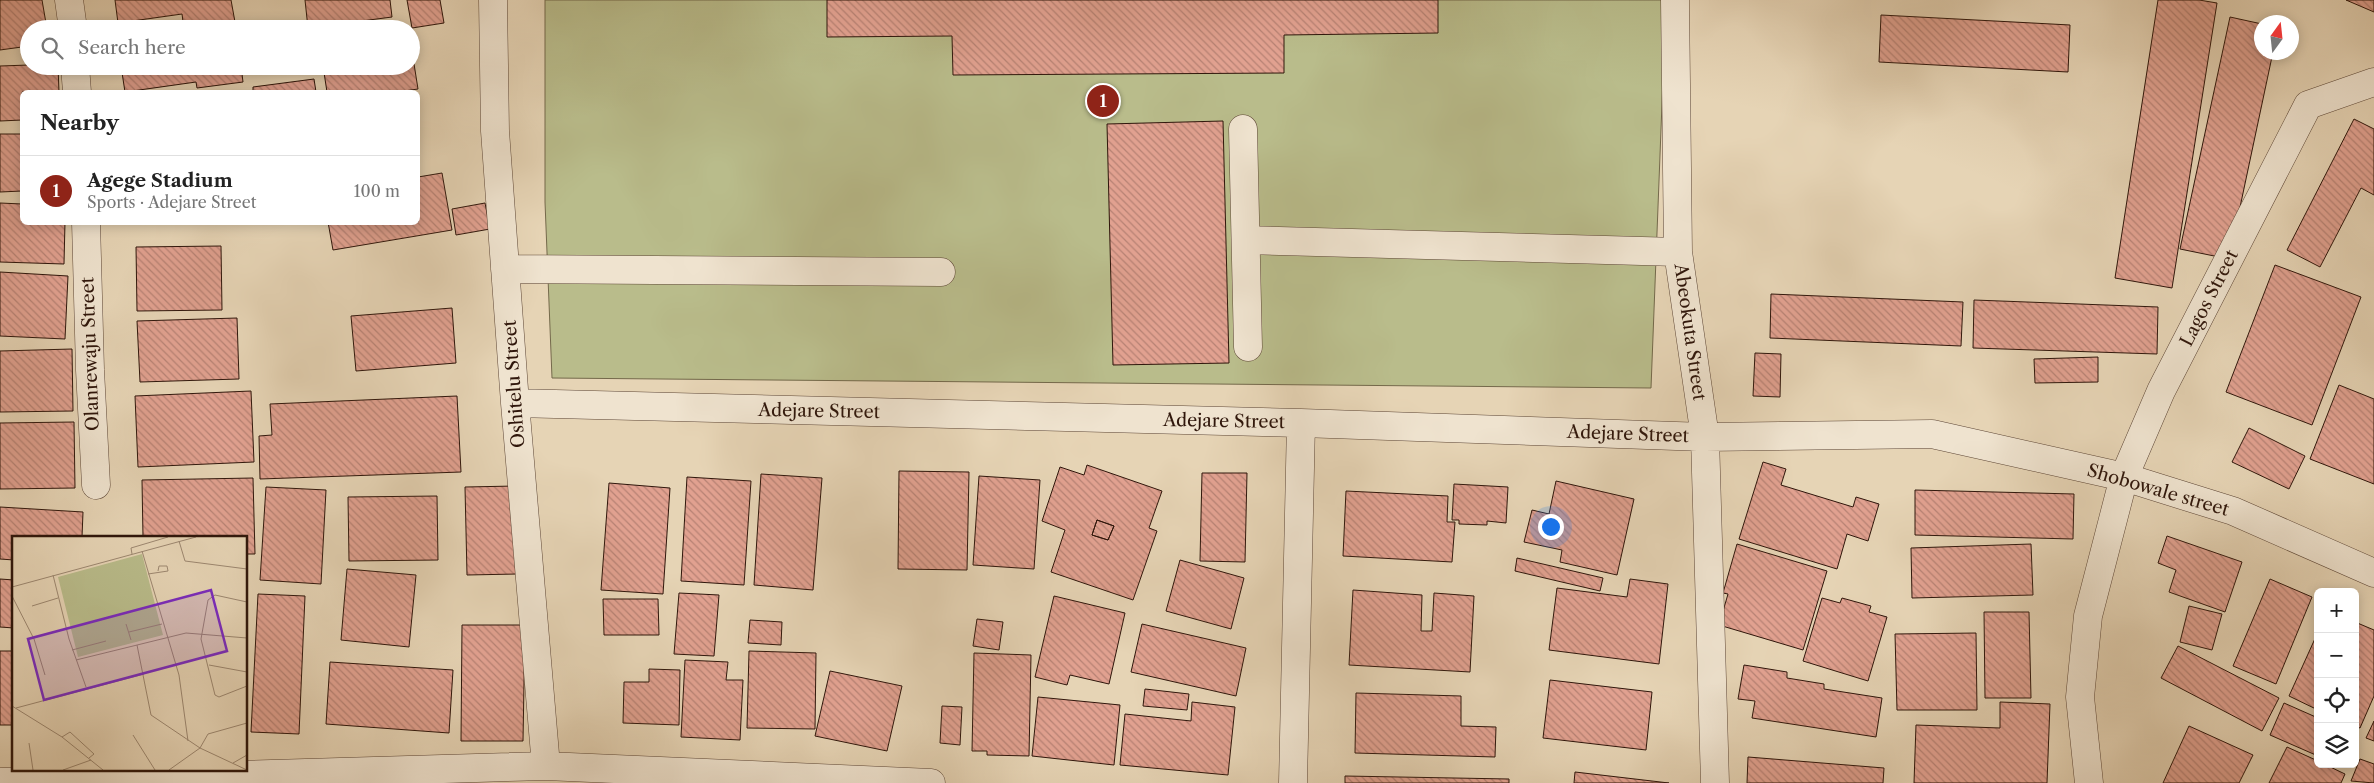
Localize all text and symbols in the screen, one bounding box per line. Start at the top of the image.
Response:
north arrow [2254,15,2299,60]
search box [20,20,420,75]
icon: search [38,34,66,62]
text: Search here [78,36,186,59]
pin: 1 [1087,82,1119,120]
text: Nearby [40,110,119,135]
text: Agege Stadium [87,169,233,192]
text: 1 [52,181,60,201]
text: 100 m [354,181,400,201]
text: Sports · Adejare Street [87,192,256,212]
street label: Lagos Street [2175,245,2243,350]
street label: Abeokuta Street [1669,261,1711,403]
street label: Olanrewaju Street [76,276,104,431]
street label: Oshitelu Street [499,319,529,449]
street label: Adejare Street [757,399,881,423]
street label: Adejare Street [1162,409,1286,433]
street label: Adejare Street [1566,421,1690,447]
street label: Shobowale street [2085,459,2232,521]
your location [1538,514,1564,540]
inset map [12,536,248,770]
map controls [2314,588,2359,768]
button: + [2314,588,2359,633]
button: − [2314,633,2359,678]
button: locate [2314,678,2359,723]
button: layers [2314,723,2359,768]

